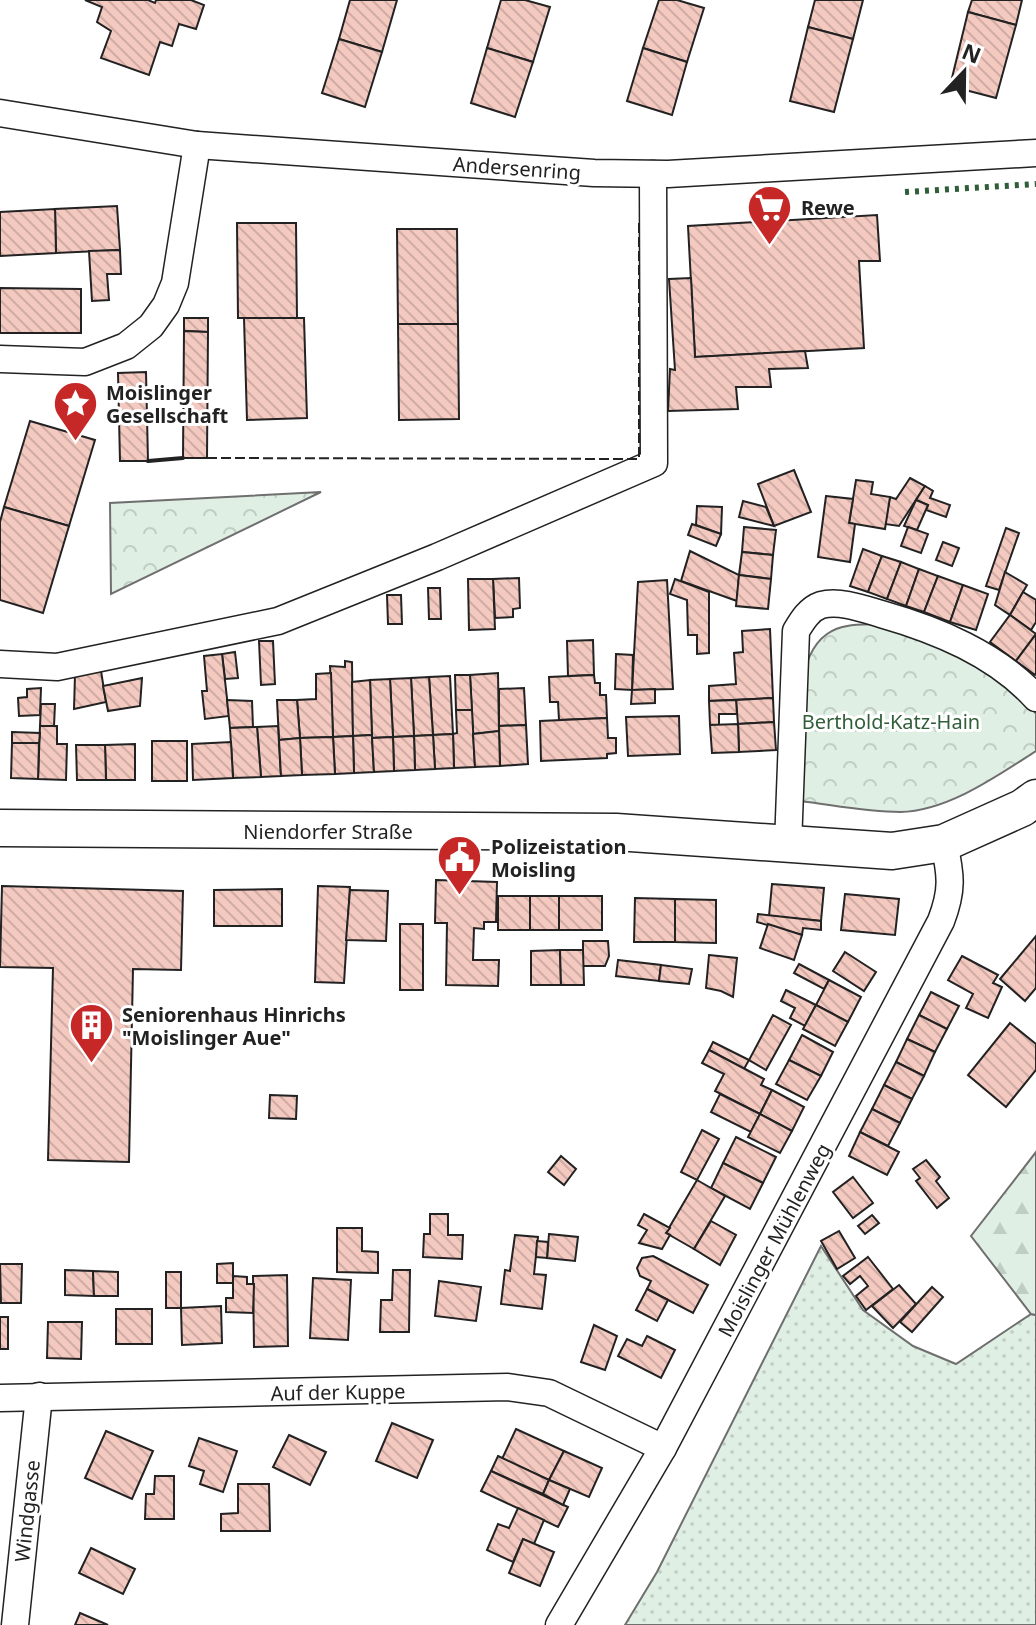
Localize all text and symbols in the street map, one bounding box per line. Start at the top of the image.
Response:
north arrow [924,32,1004,112]
text: N [958,35,986,70]
street label: Andersenring [452,150,582,186]
supermarket icon: Rewe [746,183,794,246]
place label: Rewe [801,194,855,221]
place icon: Moislinger Gesellschaft [51,379,99,442]
place label: Moislinger Gesellschaft [106,379,228,429]
park label: Berthold-Katz-Hain [802,708,980,735]
street label: Niendorfer Straße [243,818,413,845]
public building icon: Polizeistation Moisling [436,833,484,896]
place label: Polizeistation Moisling [491,833,627,883]
place label: Seniorenhaus Hinrichs "Moislinger Aue" [122,1001,346,1051]
building icon: Seniorenhaus Hinrichs "Moislinger Aue" [67,1002,115,1065]
street label: Moislinger Mühlenweg [711,1138,837,1342]
street label: Auf der Kuppe [270,1377,406,1407]
street label: Windgasse [8,1459,46,1563]

